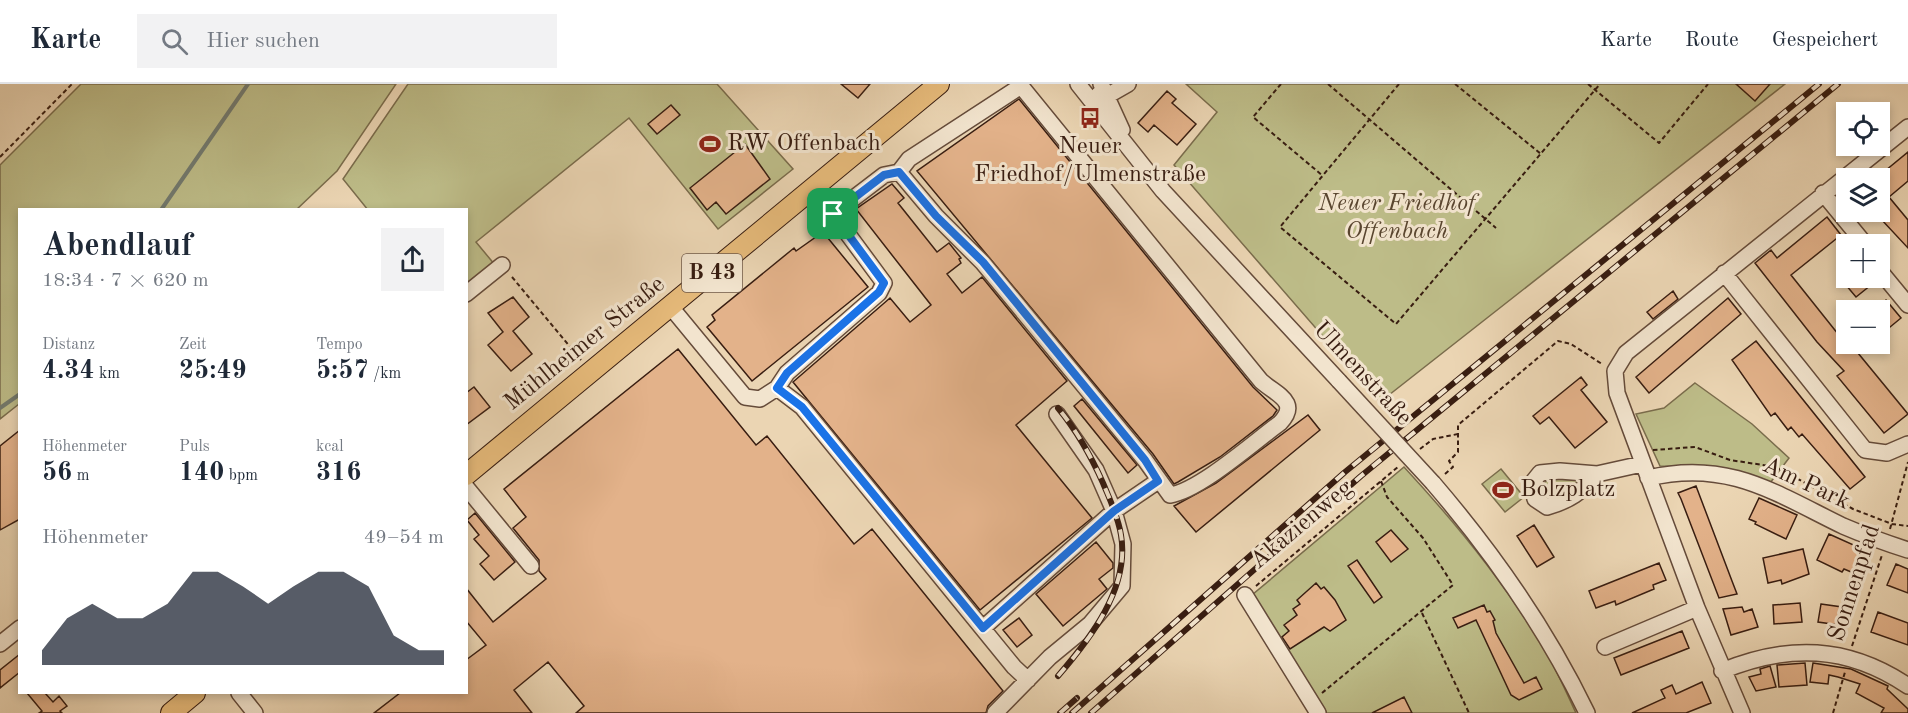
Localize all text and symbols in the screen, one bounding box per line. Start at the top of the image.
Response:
search box [137,14,557,68]
icon: search [158,25,191,58]
text: Karte [30,27,101,55]
text: Hier suchen [206,30,320,52]
text: Karte [1600,30,1652,51]
text: Route [1685,30,1739,51]
text: Gespeichert [1772,30,1878,51]
map controls [1836,102,1890,354]
button: locate [1836,102,1890,156]
bus stop icon: Neuer Friedhof/Ulmenstraße [1078,106,1102,130]
sports icon: RW Offenbach [698,132,722,156]
place label: RW Offenbach [727,132,881,156]
place label: Neuer Friedhof/Ulmenstraße [974,135,1206,187]
button: layers [1836,168,1890,222]
pin [807,188,858,239]
park label: Neuer Friedhof Offenbach [1317,192,1480,244]
icon: arrive [816,197,849,230]
button: share [381,228,444,291]
text: Abendlauf [42,230,193,263]
button: + [1836,234,1890,288]
road number: B 43 [682,254,742,292]
text: 18:34 · 7 × 620 m [42,271,209,291]
street label: Mühlheimer Straße [500,272,670,416]
button: − [1836,300,1890,354]
street label: Ulmenstraße [1308,317,1416,431]
text: Distanz [42,337,95,353]
text: Zeit [179,337,207,353]
text: Tempo [316,337,363,353]
text: 4.34 [42,358,95,384]
text: 25:49 [179,358,247,384]
text: 5:57 [316,358,369,384]
text: km [95,366,120,382]
text: /km [369,366,401,382]
text: Höhenmeter [42,439,127,455]
text: Puls [179,439,210,455]
text: kcal [316,439,344,455]
street label: Am Park [1759,453,1853,515]
text: 56 [42,460,72,486]
text: 140 [179,460,224,486]
text: 316 [316,460,361,486]
text: m [72,468,89,484]
text: bpm [224,468,258,484]
street label: Akazienweg [1246,476,1358,574]
sports icon: Bolzplatz [1491,478,1515,502]
place label: Bolzplatz [1520,478,1615,502]
street label: Sonnenpfad [1825,522,1885,644]
text: Höhenmeter [42,528,148,548]
text: 49–54 m [364,528,444,548]

